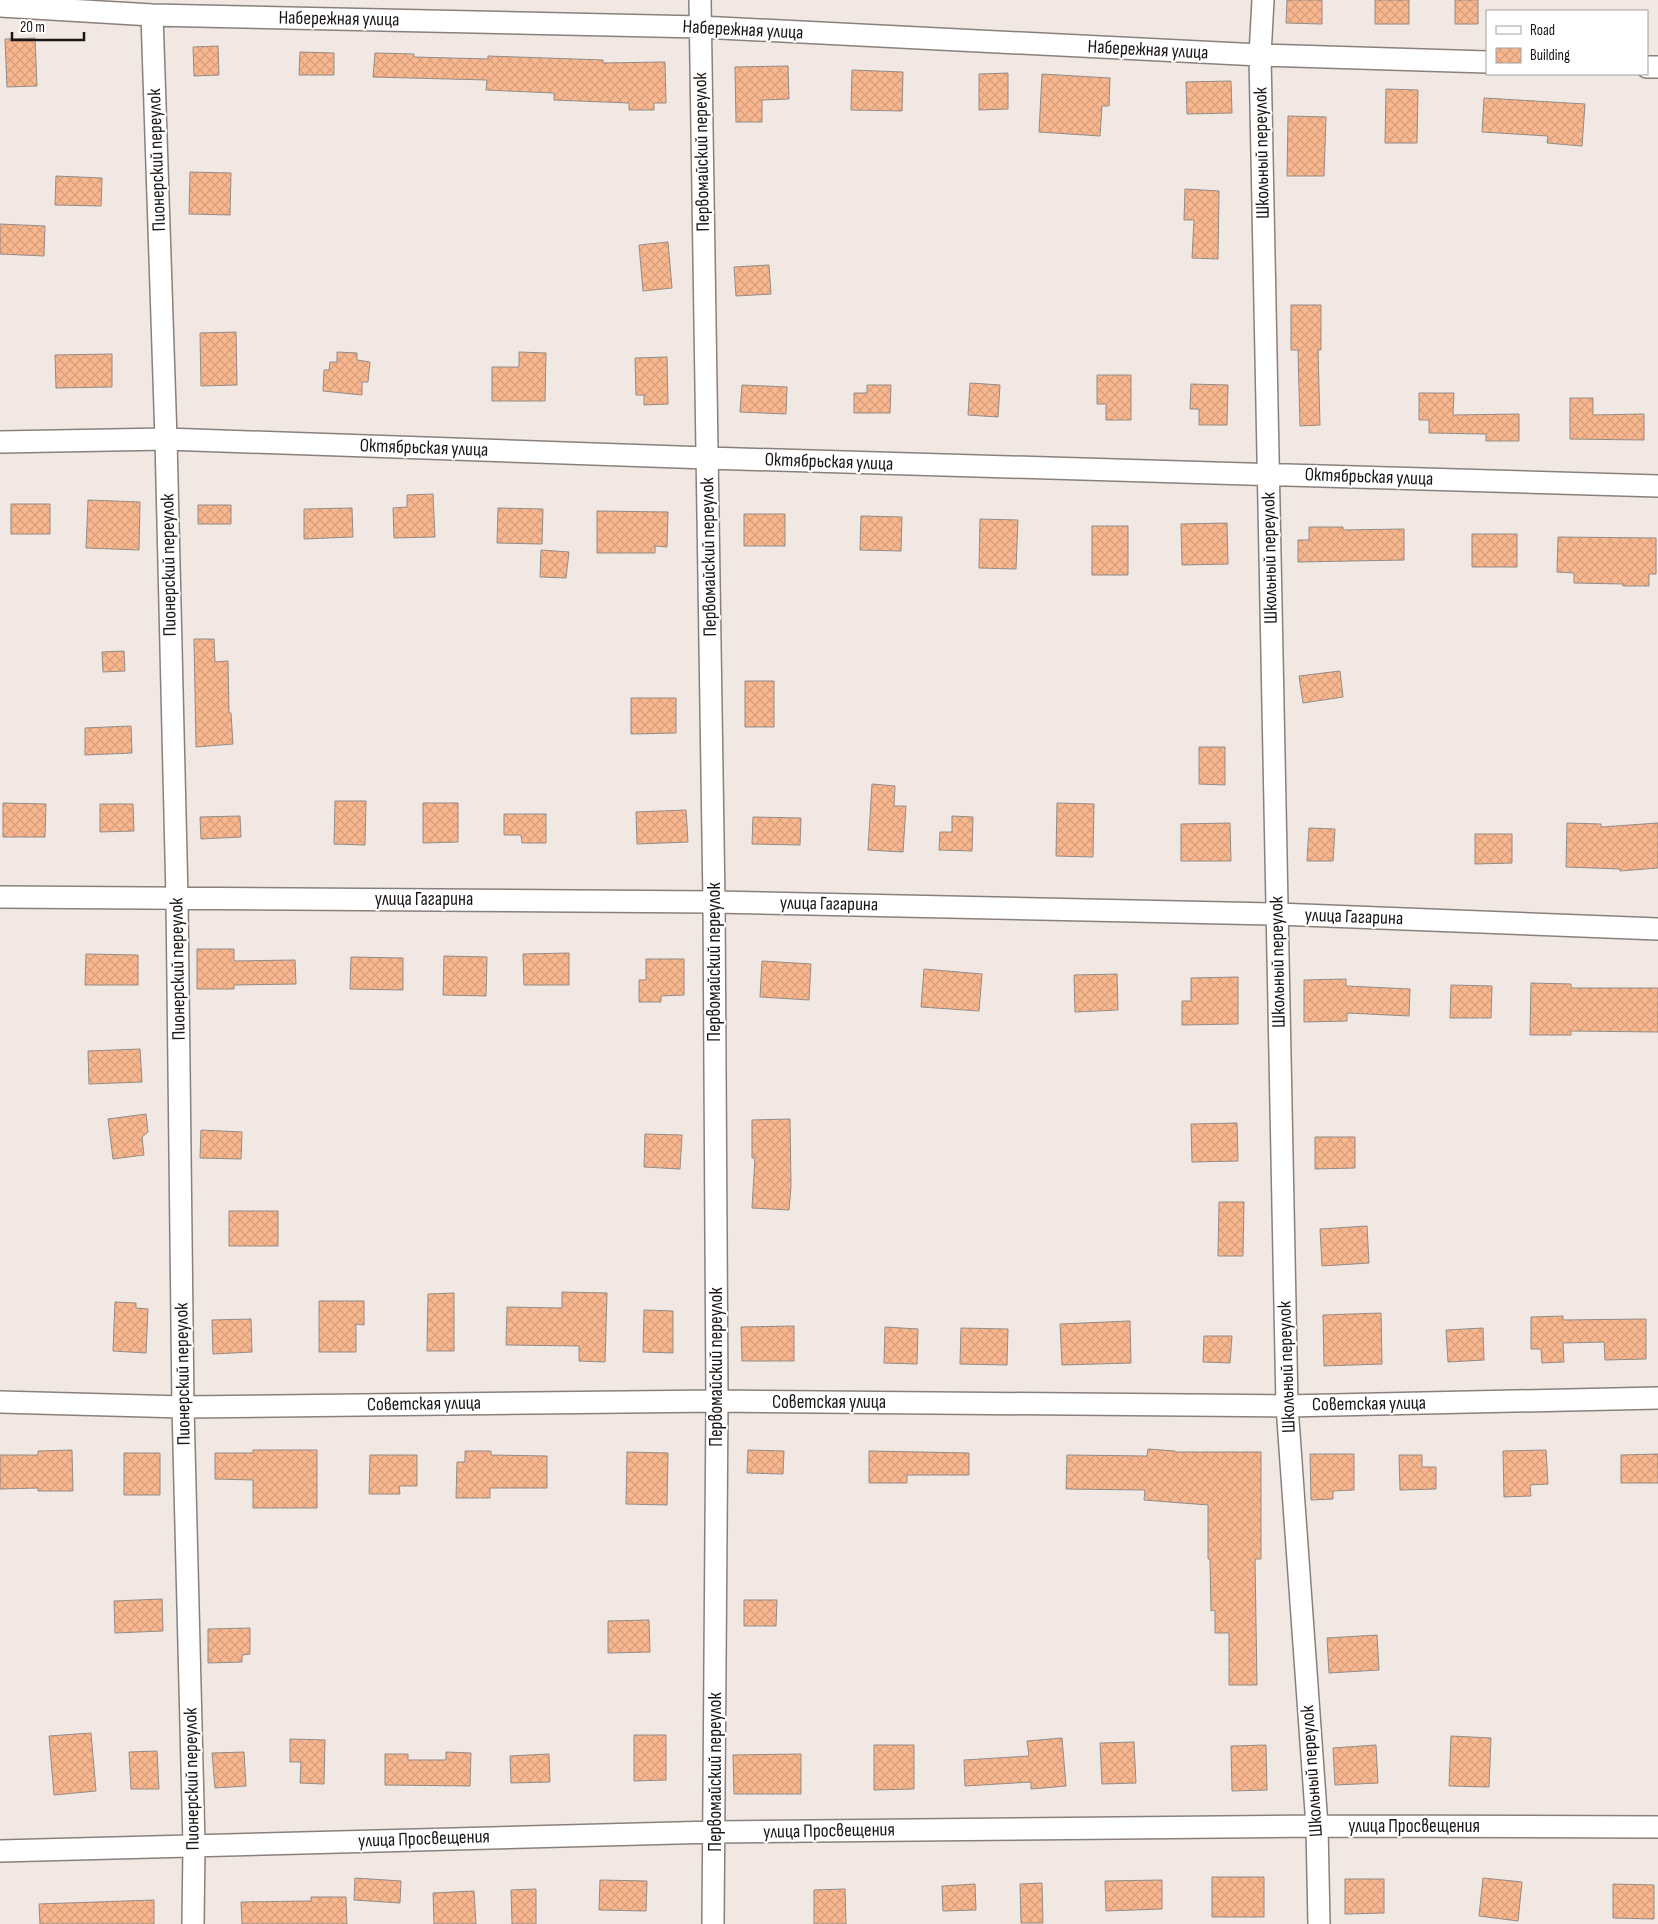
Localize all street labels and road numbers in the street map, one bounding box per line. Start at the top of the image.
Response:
street label: Набережная улица [278,6,400,32]
street label: Набережная улица [682,15,804,45]
street label: Набережная улица [1087,35,1209,65]
street label: Первомайский переулок [689,71,715,232]
street label: Школьный переулок [1249,86,1275,219]
street label: Пионерский переулок [143,87,171,232]
street label: Октябрьская улица [359,434,489,462]
street label: Октябрьская улица [764,448,894,476]
street label: Октябрьская улица [1304,463,1434,491]
street label: Первомайский переулок [696,476,722,637]
street label: Школьный переулок [1257,491,1283,624]
street label: Пионерский переулок [156,493,182,637]
street label: Первомайский переулок [703,881,726,1042]
street label: улица Гагарина [375,888,473,911]
street label: улица Гагарина [780,892,878,916]
street label: Школьный переулок [1265,895,1291,1028]
street label: Пионерский переулок [165,897,191,1041]
street label: улица Гагарина [1304,904,1404,930]
street label: Первомайский переулок [705,1286,728,1447]
street label: Школьный переулок [1273,1300,1301,1433]
street label: Пионерский переулок [170,1302,196,1446]
street label: Советская улица [772,1391,886,1414]
street label: Советская улица [367,1392,481,1416]
street label: Советская улица [1312,1392,1426,1416]
street label: Первомайский переулок [704,1691,727,1852]
street label: Школьный переулок [1296,1704,1328,1838]
street label: Пионерский переулок [179,1707,205,1851]
street label: улица Просвещения [1348,1815,1480,1838]
street label: улица Просвещения [763,1818,895,1844]
street label: улица Просвещения [358,1825,490,1853]

